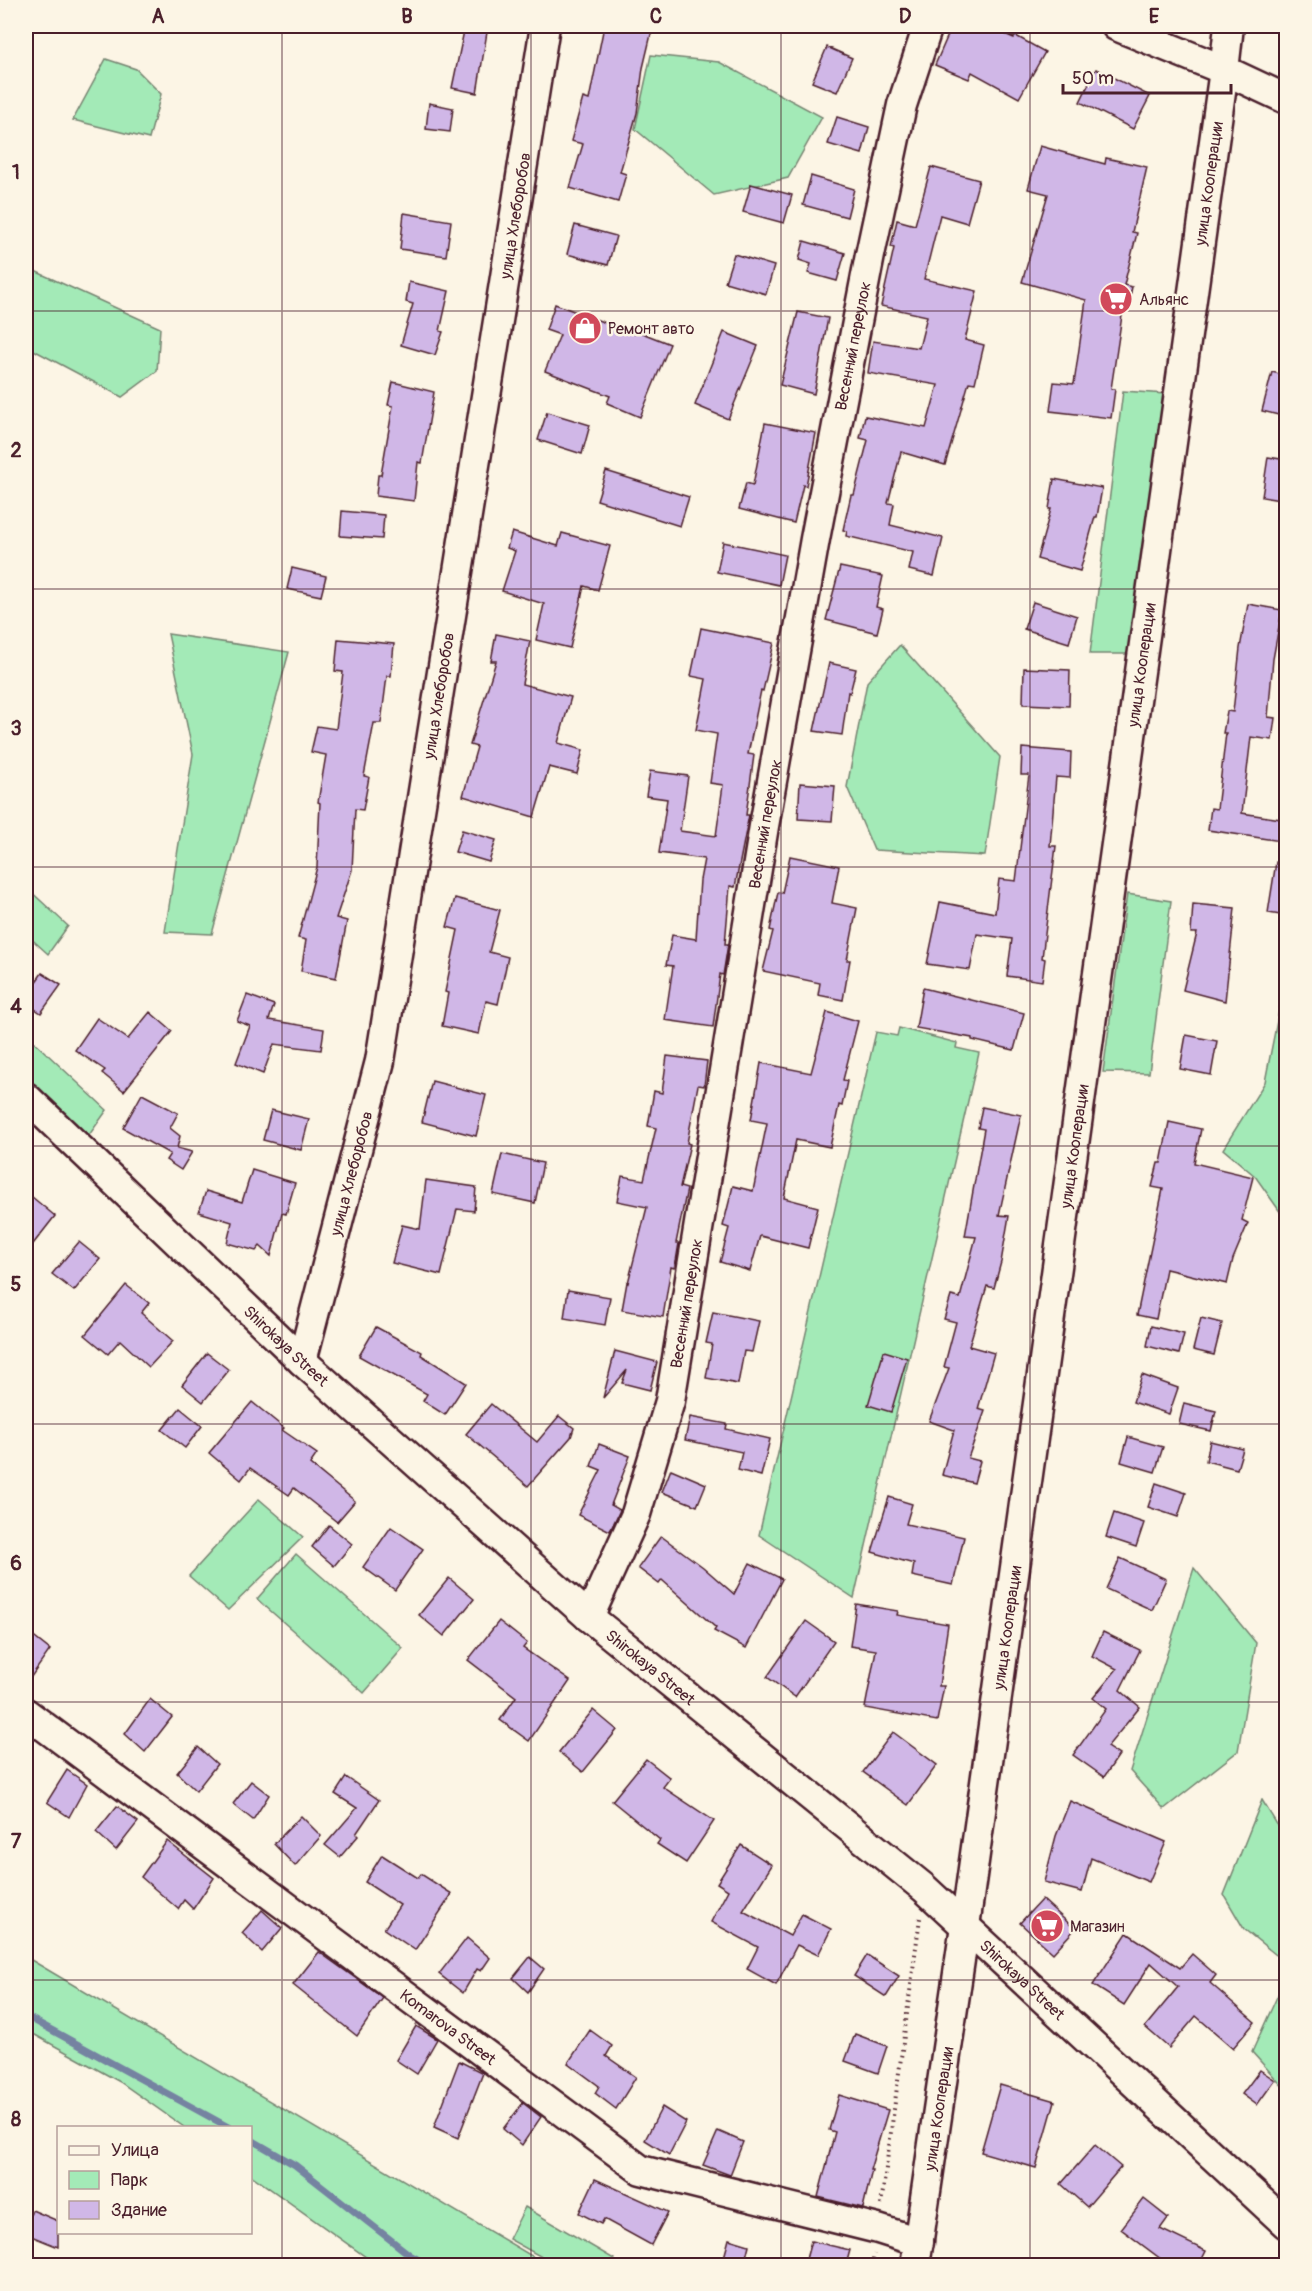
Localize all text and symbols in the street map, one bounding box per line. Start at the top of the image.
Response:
text: A [152,4,165,29]
text: B [401,4,413,29]
text: C [650,4,662,29]
text: D [899,4,912,29]
text: E [1149,4,1160,29]
scale bar [1063,57,1231,95]
text: 50 m [1072,67,1114,90]
street label: улица Кооперации [1190,120,1228,248]
street label: улица Хлеборобов [496,151,536,282]
text: 1 [12,160,20,185]
street label: Весенний переулок [831,280,876,412]
supermarket icon: Альянс [1098,281,1134,317]
place label: Альянс [1139,290,1189,310]
shop icon: Ремонт авто [567,310,603,346]
place label: Ремонт авто [608,319,695,339]
text: 2 [10,438,22,463]
street label: улица Кооперации [1123,602,1161,729]
street label: улица Хлеборобов [419,631,459,761]
text: 3 [10,716,22,741]
street label: Весенний переулок [745,758,787,890]
text: 4 [10,994,22,1019]
street label: улица Кооперации [1056,1083,1093,1211]
street label: улица Хлеборобов [326,1109,378,1239]
street label: Весенний переулок [666,1237,707,1370]
text: 5 [11,1272,22,1297]
street label: Shirokaya Street [239,1302,333,1391]
text: 6 [10,1551,22,1576]
street label: улица Кооперации [989,1564,1026,1692]
street label: Shirokaya Street [601,1626,699,1710]
text: 7 [11,1829,22,1854]
supermarket icon: Магазин [1029,1908,1065,1944]
place label: Магазин [1070,1917,1125,1937]
street label: Shirokaya Street [975,1936,1069,2025]
street label: Komarova Street [395,1985,500,2070]
street label: улица Кооперации [920,2045,958,2173]
text: 8 [11,2107,21,2132]
legend [57,2126,252,2234]
text: Улица [111,2139,159,2162]
text: Парк [111,2169,148,2192]
text: Здание [111,2199,167,2222]

